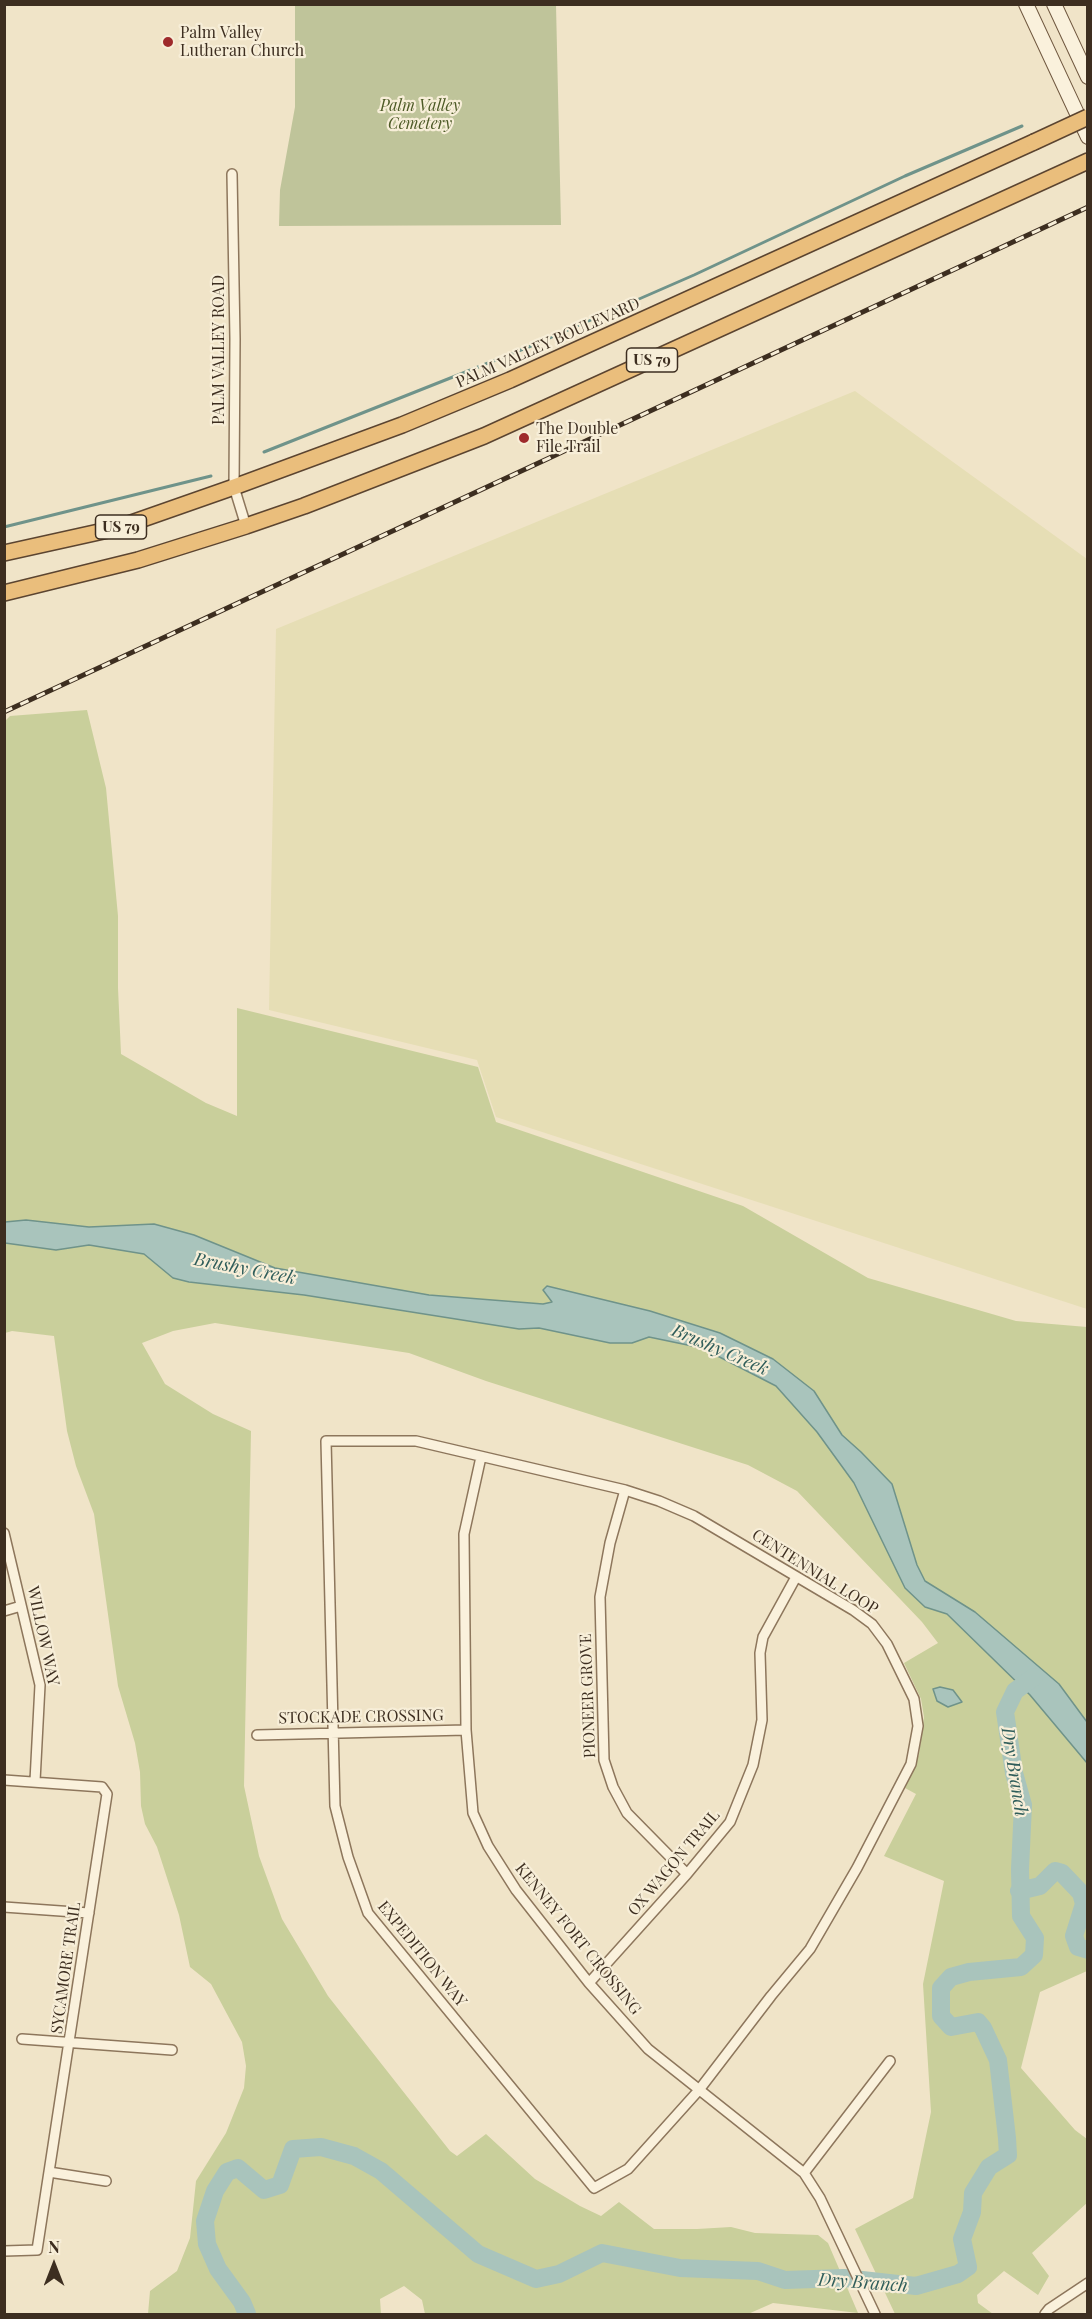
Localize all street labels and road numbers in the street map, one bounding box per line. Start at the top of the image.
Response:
street label: PALM VALLEY ROAD [209,275,229,425]
street label: PALM VALLEY BOULEVARD [453,294,643,392]
road number: US 79 [626,348,678,372]
road number: US 79 [96,515,146,539]
street label: CENTENNIAL LOOP [748,1525,882,1619]
street label: WILLOW WAY [23,1585,63,1687]
street label: PIONEER GROVE [576,1633,600,1759]
street label: STOCKADE CROSSING [278,1706,444,1728]
street label: OX WAGON TRAIL [624,1806,724,1920]
street label: KENNEY FORT CROSSING [511,1859,645,2019]
street label: EXPEDITION WAY [374,1897,470,2011]
street label: SYCAMORE TRAIL [47,1901,85,2035]

